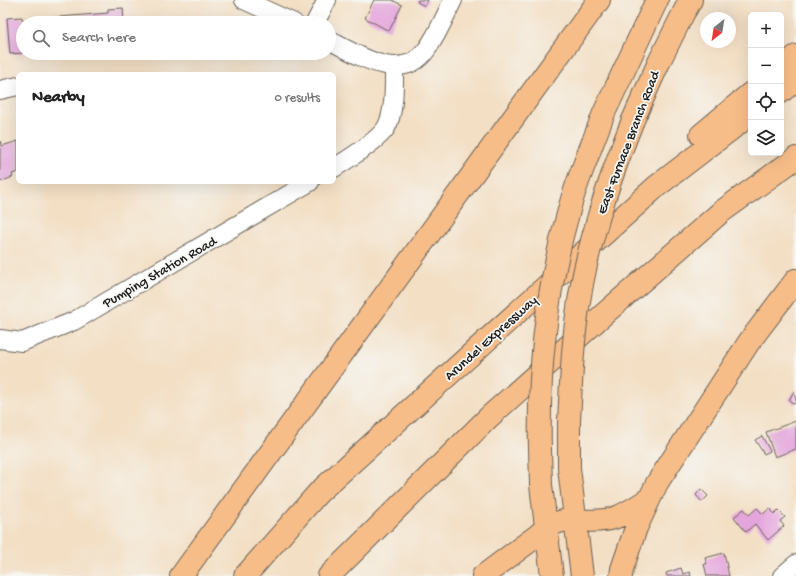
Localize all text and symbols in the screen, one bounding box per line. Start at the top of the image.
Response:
north arrow [700,12,736,48]
map controls [748,12,784,156]
button: + [748,12,784,48]
search box [16,16,336,60]
icon: search [30,27,52,49]
text: Search here [62,29,136,47]
button: − [748,48,784,84]
street label: East Furnace Branch Road [594,67,665,217]
button: locate [748,84,784,120]
text: Nearby [32,88,85,108]
text: 0 results [274,91,320,106]
button: layers [748,120,784,156]
street label: Pumping Station Road [99,233,222,313]
street label: Arundel Expressway [442,293,542,385]

